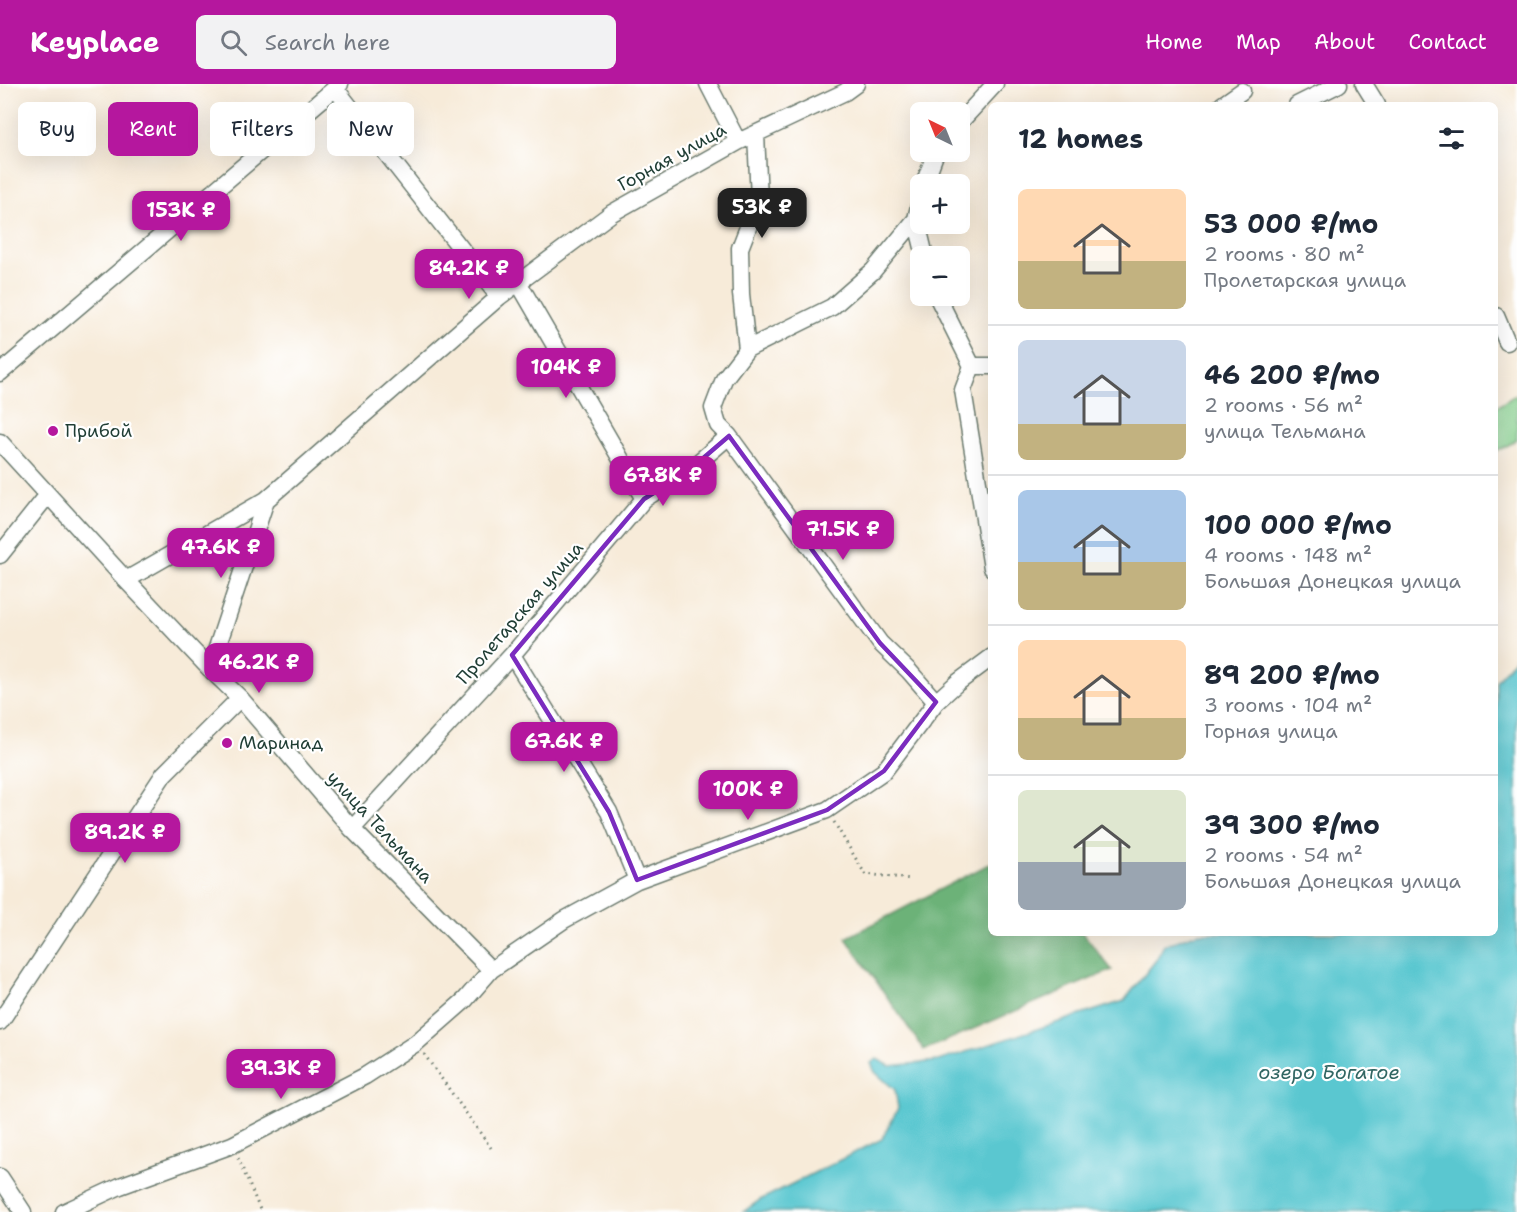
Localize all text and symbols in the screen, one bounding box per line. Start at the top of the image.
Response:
search box [196,15,616,69]
text: Keyplace [30,23,160,61]
icon: search [217,26,250,59]
text: Search here [265,28,390,57]
text: Home [1145,28,1203,56]
text: Map [1236,28,1281,56]
text: About [1314,28,1375,56]
text: Contact [1408,28,1487,56]
chip: Buy [18,102,96,156]
chip: Rent [108,102,198,156]
chip: Filters [210,102,315,156]
chip: New [327,102,414,156]
north arrow [910,102,970,162]
map controls [910,102,970,306]
street label: Горная улица [614,117,730,197]
text: 12 homes [1018,121,1143,156]
icon: filters [1435,122,1468,155]
button: + [910,174,970,234]
pin: 53K ₽ [720,188,804,239]
pin: 153K ₽ [132,191,230,242]
text: 53K ₽ [732,194,792,220]
text: 153K ₽ [146,197,216,223]
text: 53 000 ₽/mo [1204,206,1378,241]
icon: home [1066,213,1138,285]
text: 2 rooms · 80 m² [1204,241,1365,267]
button: − [910,246,970,306]
pin: 84.2K ₽ [414,249,524,300]
text: 84.2K ₽ [429,255,509,281]
text: Пролетарская улица [1204,267,1406,293]
pin: 104K ₽ [517,348,615,399]
text: 104K ₽ [531,354,601,380]
text: 46 200 ₽/mo [1204,357,1380,392]
icon: home [1066,364,1138,436]
text: 2 rooms · 56 m² [1204,392,1363,418]
text: улица Тельмана [1204,418,1366,444]
place label: Прибой [65,419,132,443]
marker: Прибой [46,424,60,438]
pin: 67.8K ₽ [608,456,718,507]
text: 67.8K ₽ [624,462,702,488]
text: 100 000 ₽/mo [1204,507,1392,542]
pin: 71.5K ₽ [788,510,898,561]
icon: home [1066,514,1138,586]
text: 71.5K ₽ [806,516,880,542]
pin: 47.6K ₽ [166,528,276,579]
text: 47.6K ₽ [181,534,261,560]
street label: Пролетарская улица [451,536,589,690]
text: 4 rooms · 148 m² [1204,542,1372,568]
text: Большая Донецкая улица [1204,568,1461,594]
pin: 46.2K ₽ [204,643,314,694]
text: 46.2K ₽ [218,649,300,675]
text: 89 200 ₽/mo [1204,657,1380,692]
icon: home [1066,664,1138,736]
text: 3 rooms · 104 m² [1204,692,1372,718]
text: Горная улица [1204,718,1338,744]
pin: 67.6K ₽ [509,722,619,773]
text: 67.6K ₽ [525,728,603,754]
place label: Маринад [239,731,324,755]
marker: Маринад [220,736,234,750]
street label: улица Тельмана [322,766,438,888]
pin: 100K ₽ [699,770,797,821]
text: 100K ₽ [713,776,784,802]
text: 39 300 ₽/mo [1204,807,1380,842]
pin: 89.2K ₽ [70,813,180,864]
icon: home [1066,814,1138,886]
text: 89.2K ₽ [84,819,166,845]
text: 2 rooms · 54 m² [1204,842,1363,868]
text: Большая Донецкая улица [1204,868,1461,894]
pin: 39.3K ₽ [226,1049,336,1100]
text: 39.3K ₽ [240,1055,322,1081]
water label: озеро Богатое [1258,1059,1400,1085]

